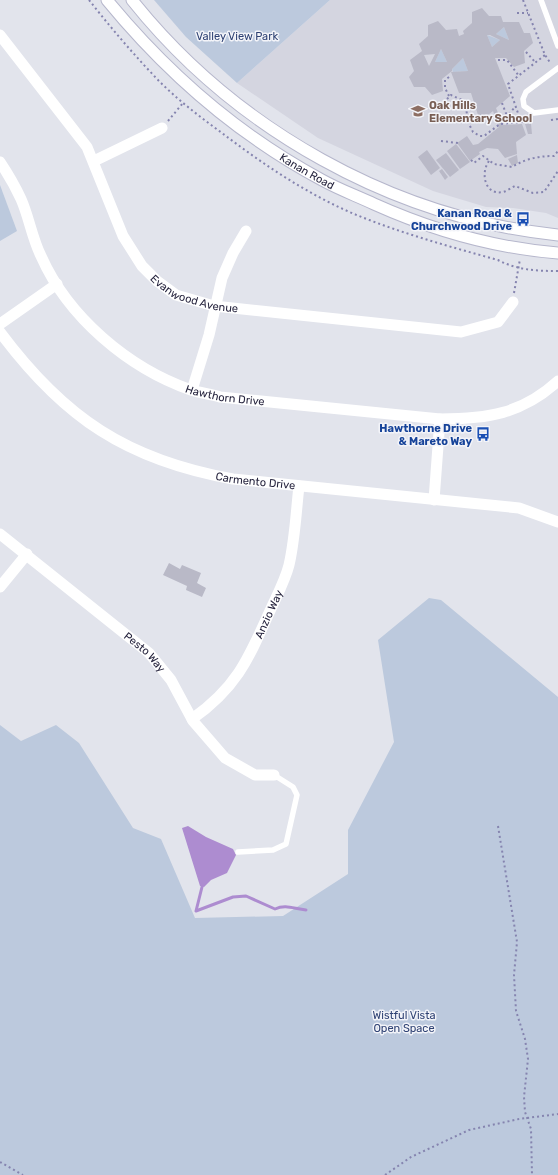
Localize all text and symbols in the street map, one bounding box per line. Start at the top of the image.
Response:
park label: Valley View Park [196,30,278,43]
place label: Oak Hills Elementary School [429,99,532,125]
school or university icon: Oak Hills Elementary School [410,103,426,119]
street label: Kanan Road [277,150,337,192]
place label: Kanan Road & Churchwood Drive [411,207,512,233]
bus stop icon: Kanan Road & Churchwood Drive [515,211,531,227]
street label: Evanwood Avenue [148,272,239,315]
street label: Hawthorn Drive [184,382,265,408]
place label: Hawthorne Drive & Mareto Way [379,422,472,448]
bus stop icon: Hawthorne Drive & Mareto Way [475,426,491,442]
street label: Carmento Drive [214,469,296,492]
street label: Anzio Way [252,588,285,640]
street label: Pesto Way [122,629,168,675]
park label: Wistful Vista Open Space [372,1009,436,1035]

